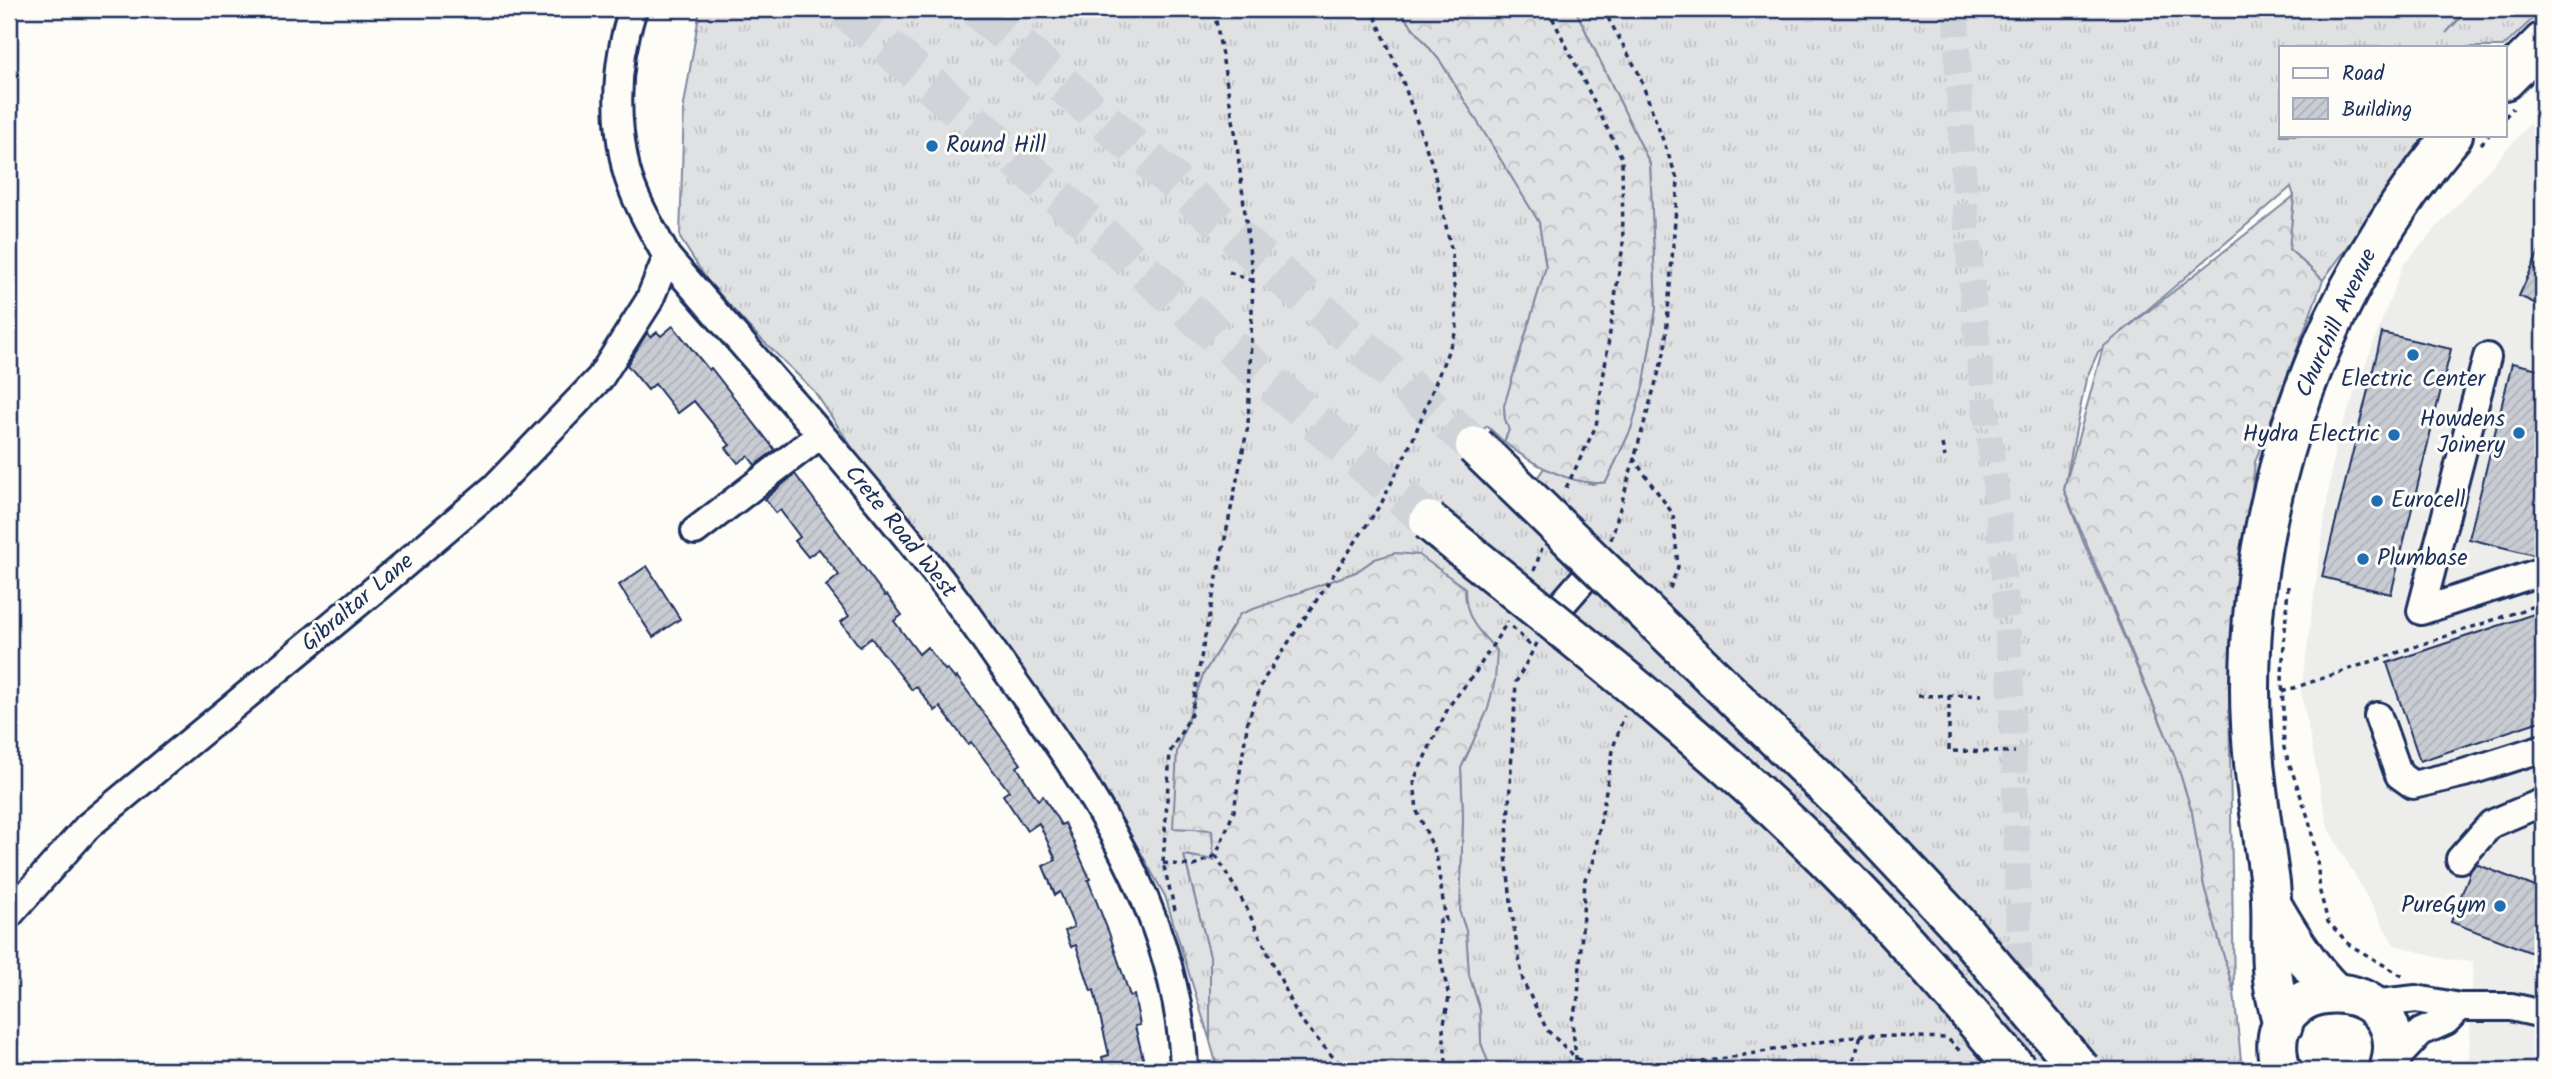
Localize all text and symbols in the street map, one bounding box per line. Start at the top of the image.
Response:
legend [2279,46,2506,136]
text: Road [2342,58,2385,91]
text: Building [2342,94,2412,127]
place label: Round Hill [946,128,1046,164]
marker: Round Hill [924,138,940,154]
street label: Churchill Avenue [2287,242,2387,404]
marker: Electric Center [2405,347,2421,363]
place label: Electric Center [2341,362,2487,398]
place label: Howdens Joinery [2420,402,2505,464]
place label: Hydra Electric [2243,417,2380,453]
marker: Howdens Joinery [2511,425,2527,441]
marker: Hydra Electric [2386,427,2402,443]
street label: Crete Road West [835,457,966,607]
place label: Eurocell [2391,483,2466,519]
marker: Eurocell [2369,493,2385,509]
place label: Plumbase [2377,541,2468,577]
street label: Gibraltar Lane [294,545,422,661]
marker: Plumbase [2355,551,2371,567]
place label: PureGym [2401,888,2486,924]
marker: PureGym [2492,898,2508,914]

